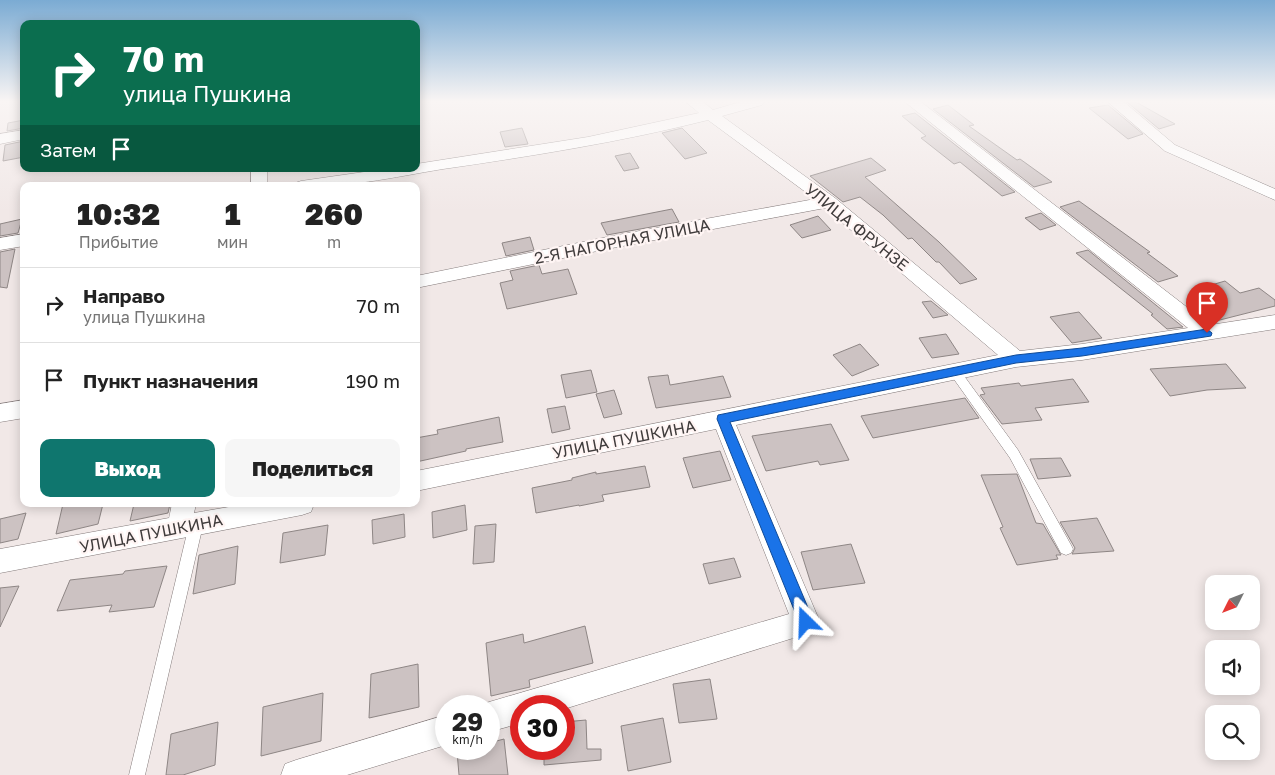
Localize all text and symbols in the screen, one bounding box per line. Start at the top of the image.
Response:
text: 70 m [123,38,204,80]
icon: right [40,40,105,105]
text: улица Пушкина [123,80,292,107]
icon: arrive [107,135,135,163]
text: Затем [40,138,97,161]
street label: УЛИЦА ФРУНЗЕ [801,179,913,275]
text: 10:32 [77,196,160,232]
text: 1 [225,196,240,232]
text: 260 [305,196,363,232]
street label: 2-Я НАГОРНАЯ УЛИЦА [532,214,712,268]
text: Прибытие [79,232,158,252]
text: мин [217,232,248,252]
text: m [327,232,341,252]
pin [1186,282,1228,333]
text: Направо [83,284,165,307]
icon: arrive [1193,289,1221,317]
icon: right [40,291,68,319]
text: 70 m [357,294,400,317]
text: улица Пушкина [83,307,206,327]
icon: arrive [40,366,68,394]
text: Пункт назначения [83,369,258,392]
text: 190 m [346,369,400,392]
street label: УЛИЦА ПУШКИНА [551,415,697,463]
button: Выход [40,439,215,497]
button: Поделиться [225,439,400,497]
street label: УЛИЦА ПУШКИНА [78,509,224,557]
north arrow [1205,575,1260,630]
map controls [1205,575,1260,760]
position arrow [779,595,831,647]
button: sound [1205,640,1260,695]
speed limit sign: 30 [510,695,575,760]
button: search [1205,705,1260,760]
text: 29 [452,706,483,737]
text: km/h [452,732,483,747]

